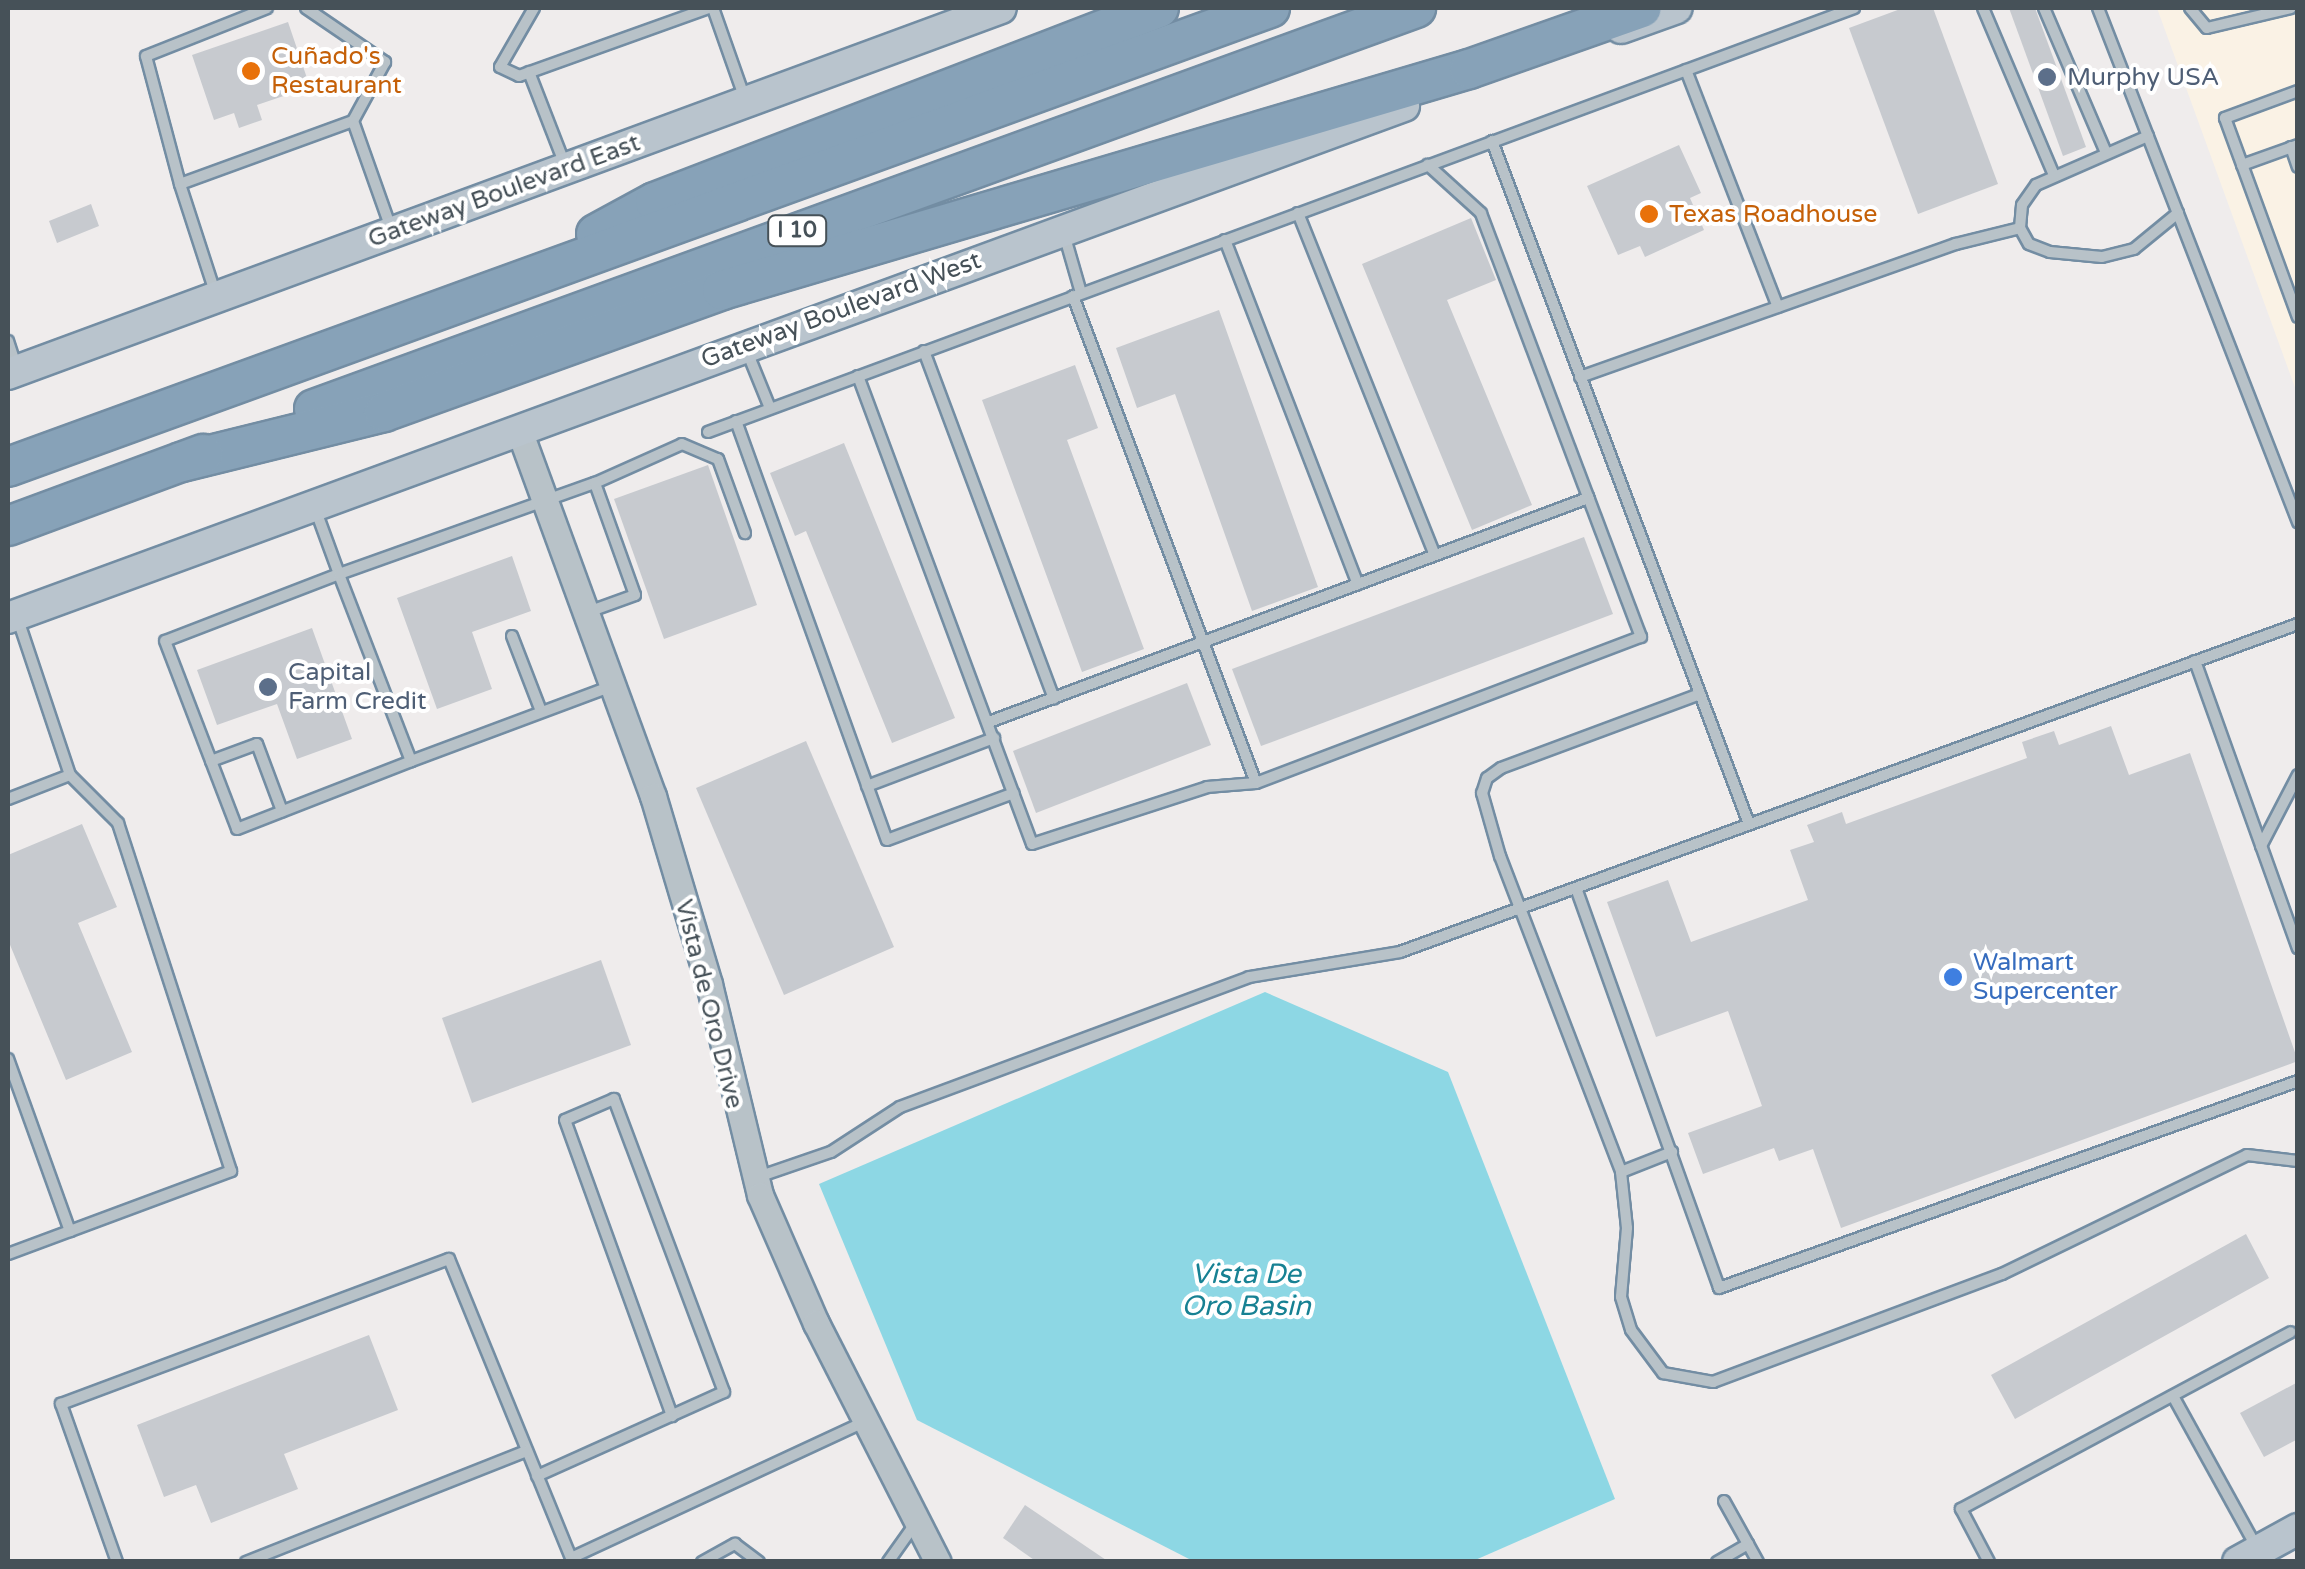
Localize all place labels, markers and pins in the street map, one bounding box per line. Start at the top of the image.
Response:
place label: Cuñado's Restaurant [271,42,402,101]
marker: Cuñado's Restaurant [240,60,262,82]
place label: Murphy USA [2067,62,2219,92]
marker: Murphy USA [2036,66,2058,88]
place label: Texas Roadhouse [1669,199,1877,229]
marker: Texas Roadhouse [1638,203,1660,225]
place label: Capital Farm Credit [288,658,426,717]
marker: Capital Farm Credit [257,676,279,698]
place label: Walmart Supercenter [1973,948,2118,1007]
marker: Walmart Supercenter [1942,966,1964,988]

